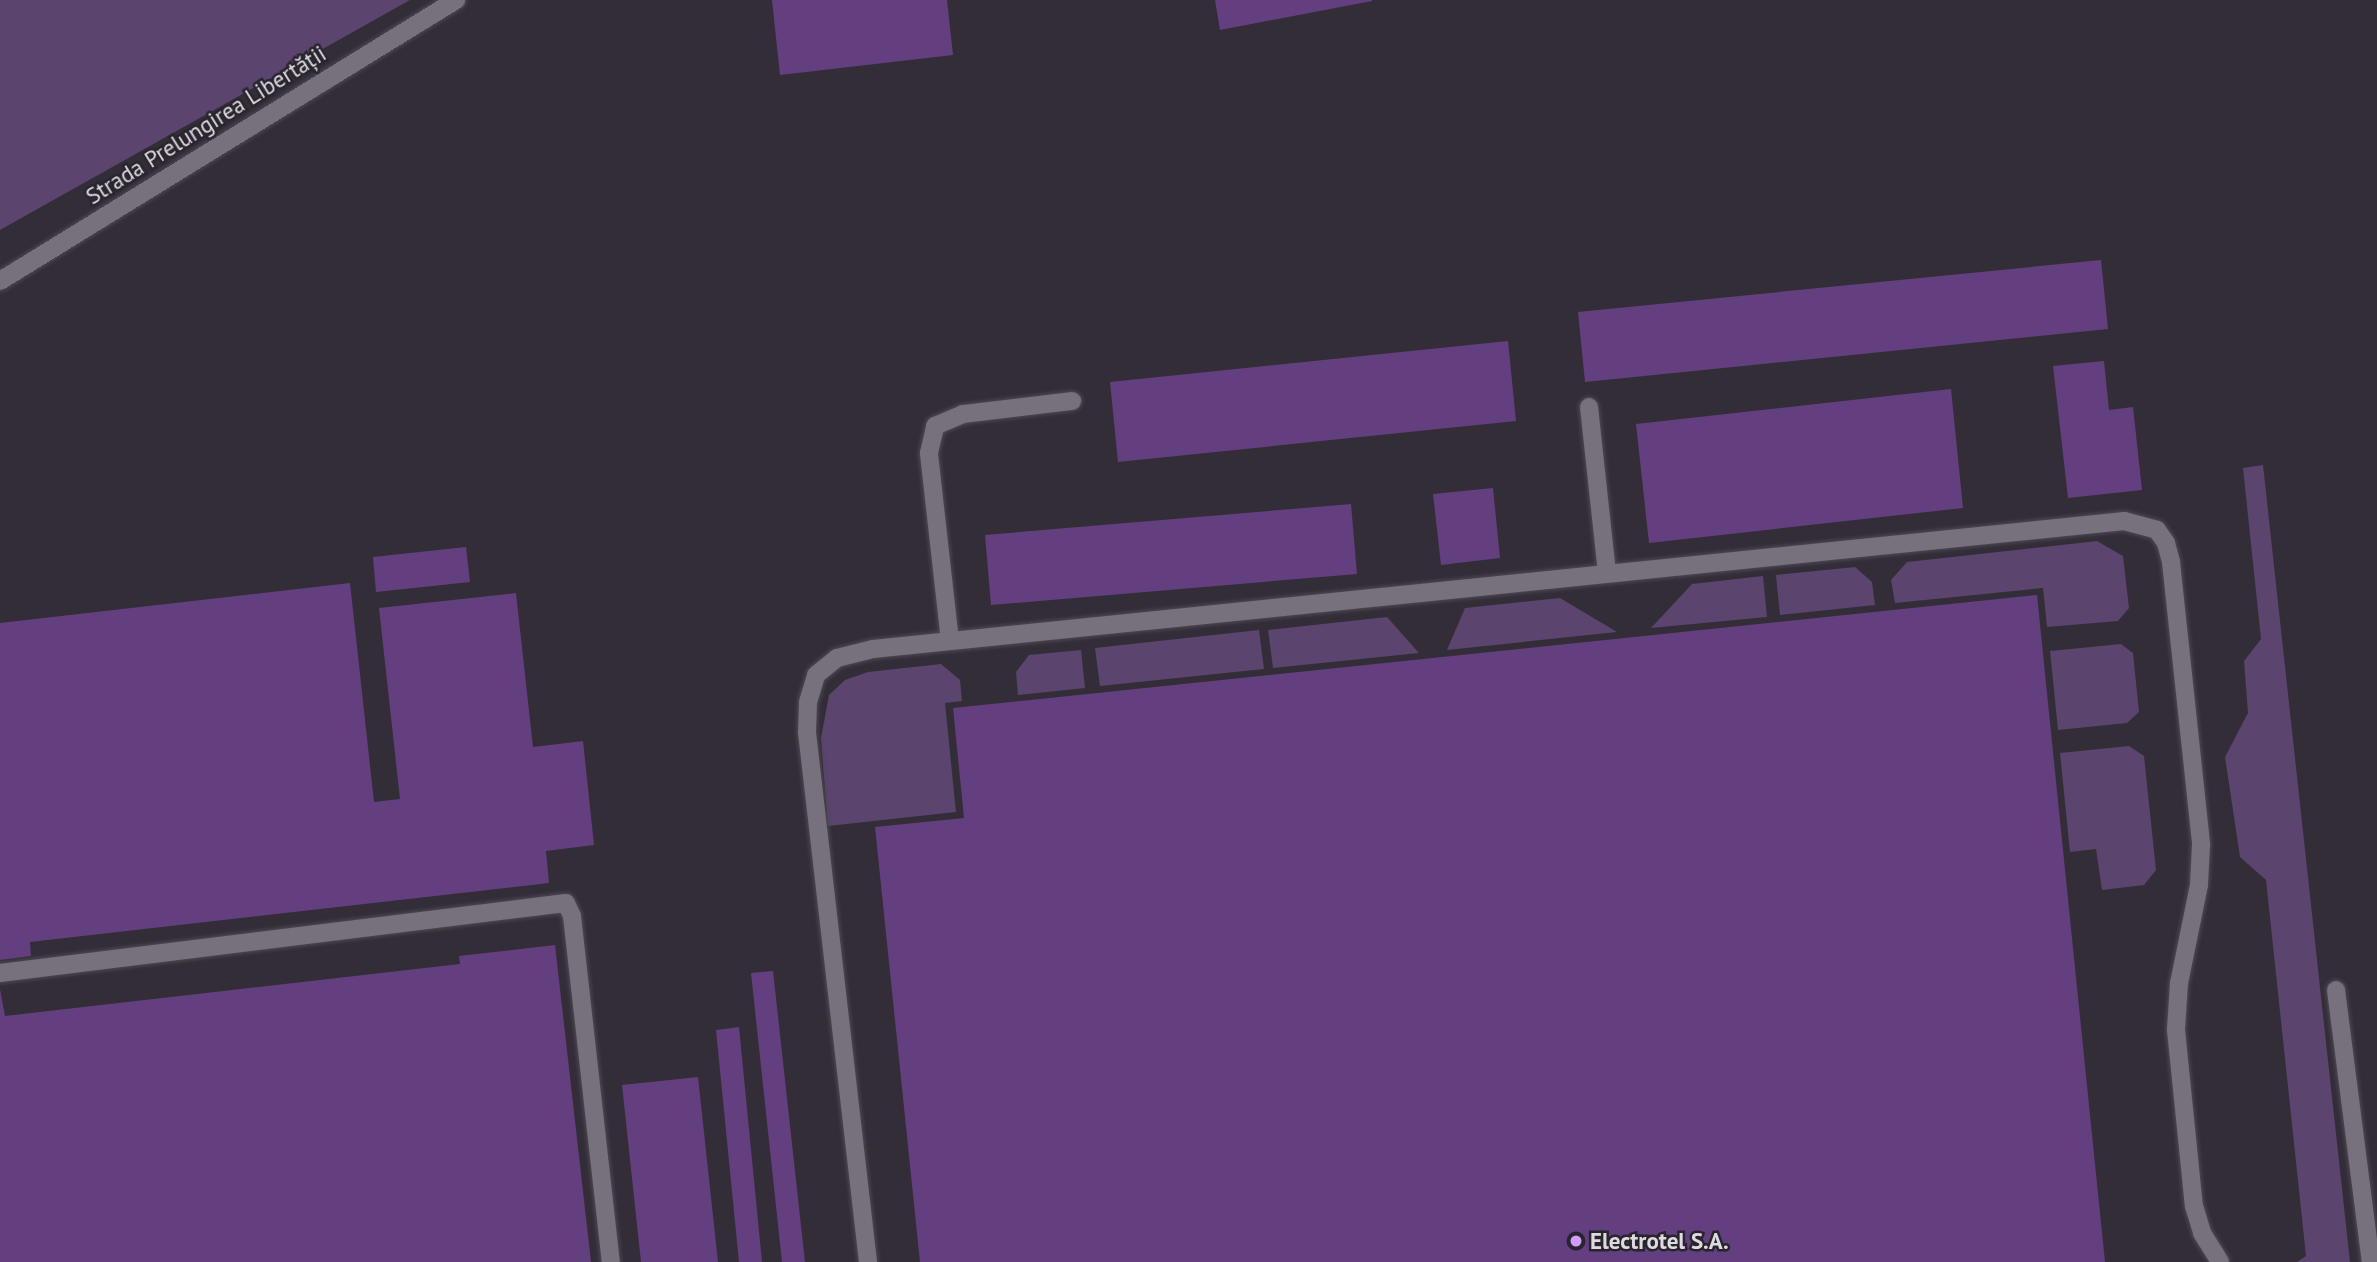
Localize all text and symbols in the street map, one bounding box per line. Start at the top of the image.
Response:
street label: Strada Prelungirea Libertății [81,40,331,210]
place label: Electrotel S.A. [1590,1227,1729,1255]
marker: Electrotel S.A. [1568,1233,1584,1249]

